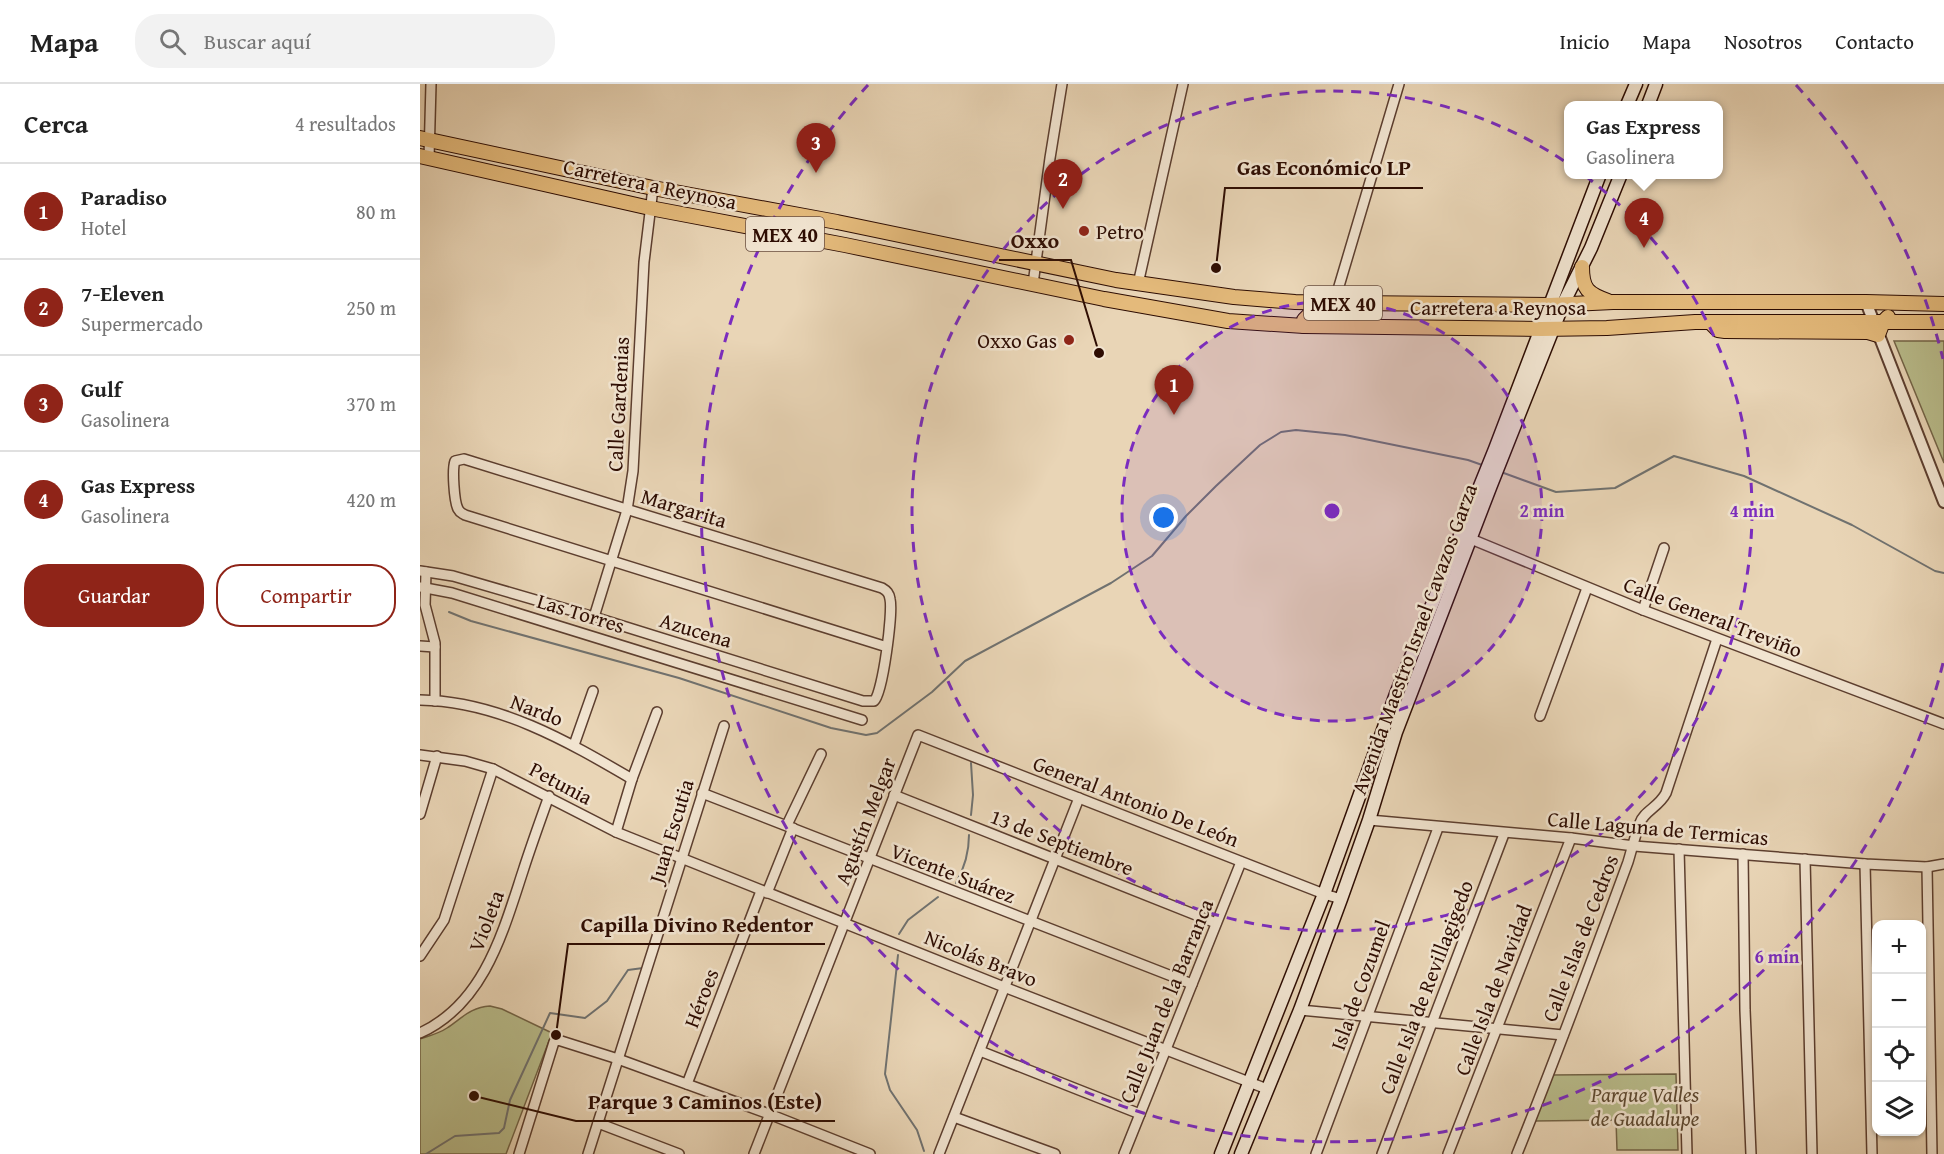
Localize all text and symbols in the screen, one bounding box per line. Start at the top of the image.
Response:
search box [135,14,555,68]
text: Mapa [30,21,99,62]
icon: search [156,25,189,58]
text: Buscar aquí [204,25,311,57]
text: Inicio [1560,26,1610,57]
text: Mapa [1643,26,1691,57]
text: Nosotros [1724,26,1802,57]
text: Contacto [1835,26,1914,57]
popup [1564,101,1723,179]
text: Cerca [24,104,88,143]
text: 4 resultados [295,109,396,138]
text: Gas Express [1586,110,1701,142]
pin: 3 [796,124,836,173]
text: Gasolinera [1586,142,1675,171]
callout: Gas Económico LP [1225,148,1423,188]
street label: Carretera a Reynosa [561,151,739,217]
text: Gas Económico LP [1237,151,1411,183]
pin: 2 [1044,160,1082,209]
text: Paradiso [81,181,167,213]
text: 1 [38,197,49,226]
text: 80 m [356,197,396,226]
pin: 4 [1624,198,1664,248]
text: Hotel [81,213,127,242]
place label: Petro [1096,216,1144,247]
road number: MEX 40 [746,217,824,251]
callout: Oxxo [999,220,1071,260]
text: Oxxo [1011,224,1059,256]
marker: Petro [1077,224,1091,238]
text: 7-Eleven [81,277,164,309]
road number: MEX 40 [1304,286,1382,320]
street label: Carretera a Reynosa [1410,292,1586,323]
text: 2 [38,293,49,322]
text: 250 m [346,293,396,322]
text: Supermercado [81,309,203,338]
place label: Oxxo Gas [977,325,1057,356]
marker: Oxxo Gas [1062,333,1076,347]
street label: Calle Gardenias [599,336,637,472]
pin: 1 [1154,366,1194,415]
text: Gulf [81,373,122,405]
text: 3 [38,389,49,418]
text: 370 m [346,389,396,418]
text: Gasolinera [81,405,170,434]
text: Gas Express [81,469,195,501]
street label: Avenida Maestro Israel Cavazos Garza [1343,479,1485,799]
street label: Margarita [637,480,731,536]
text: 4 [38,485,49,514]
text: 420 m [346,485,396,514]
text: 2 min [1520,497,1565,524]
text: 4 min [1730,497,1775,524]
text: Gasolinera [81,501,170,530]
centre of rings [1322,501,1342,521]
your location [1149,503,1178,532]
button: Guardar [24,564,204,627]
button: Compartir [216,564,396,627]
street label: Calle General Treviño [1619,569,1807,665]
street label: Las Torres [533,585,629,641]
street label: Azucena [656,604,736,656]
street label: Nardo [506,686,568,734]
street label: General Antonio De León [1029,747,1244,855]
street label: Agustín Melgar [826,752,904,889]
street label: Petunia [524,753,598,813]
street label: Juan Escutia [640,775,702,890]
street label: 13 de Septiembre [986,800,1138,884]
street label: Calle Laguna de Termicas [1546,803,1770,853]
street label: Vicente Suárez [886,835,1020,911]
street label: Calle Islas de Cedros [1534,850,1626,1026]
street label: Calle Isla de Revillagigedo [1371,875,1481,1099]
street label: Violeta [460,886,512,956]
street label: Calle Juan de la Barranca [1111,894,1221,1108]
street label: Calle Isla de Navidad [1446,899,1540,1080]
callout: Capilla Divino Redentor [568,904,825,944]
text: Capilla Divino Redentor [581,908,813,940]
street label: Isla de Cozumel [1322,915,1398,1054]
map controls [1872,920,1926,1136]
button: + [1872,920,1926,974]
street label: Nicolás Bravo [920,921,1042,995]
text: 6 min [1755,943,1800,970]
street label: Héroes [676,964,726,1032]
button: − [1872,974,1926,1028]
button: locate [1872,1028,1926,1082]
park label: Parque Valles de Guadalupe [1590,1079,1699,1134]
callout: Parque 3 Caminos (Este) [576,1081,835,1121]
button: layers [1872,1082,1926,1136]
text: Parque 3 Caminos (Este) [588,1085,822,1117]

